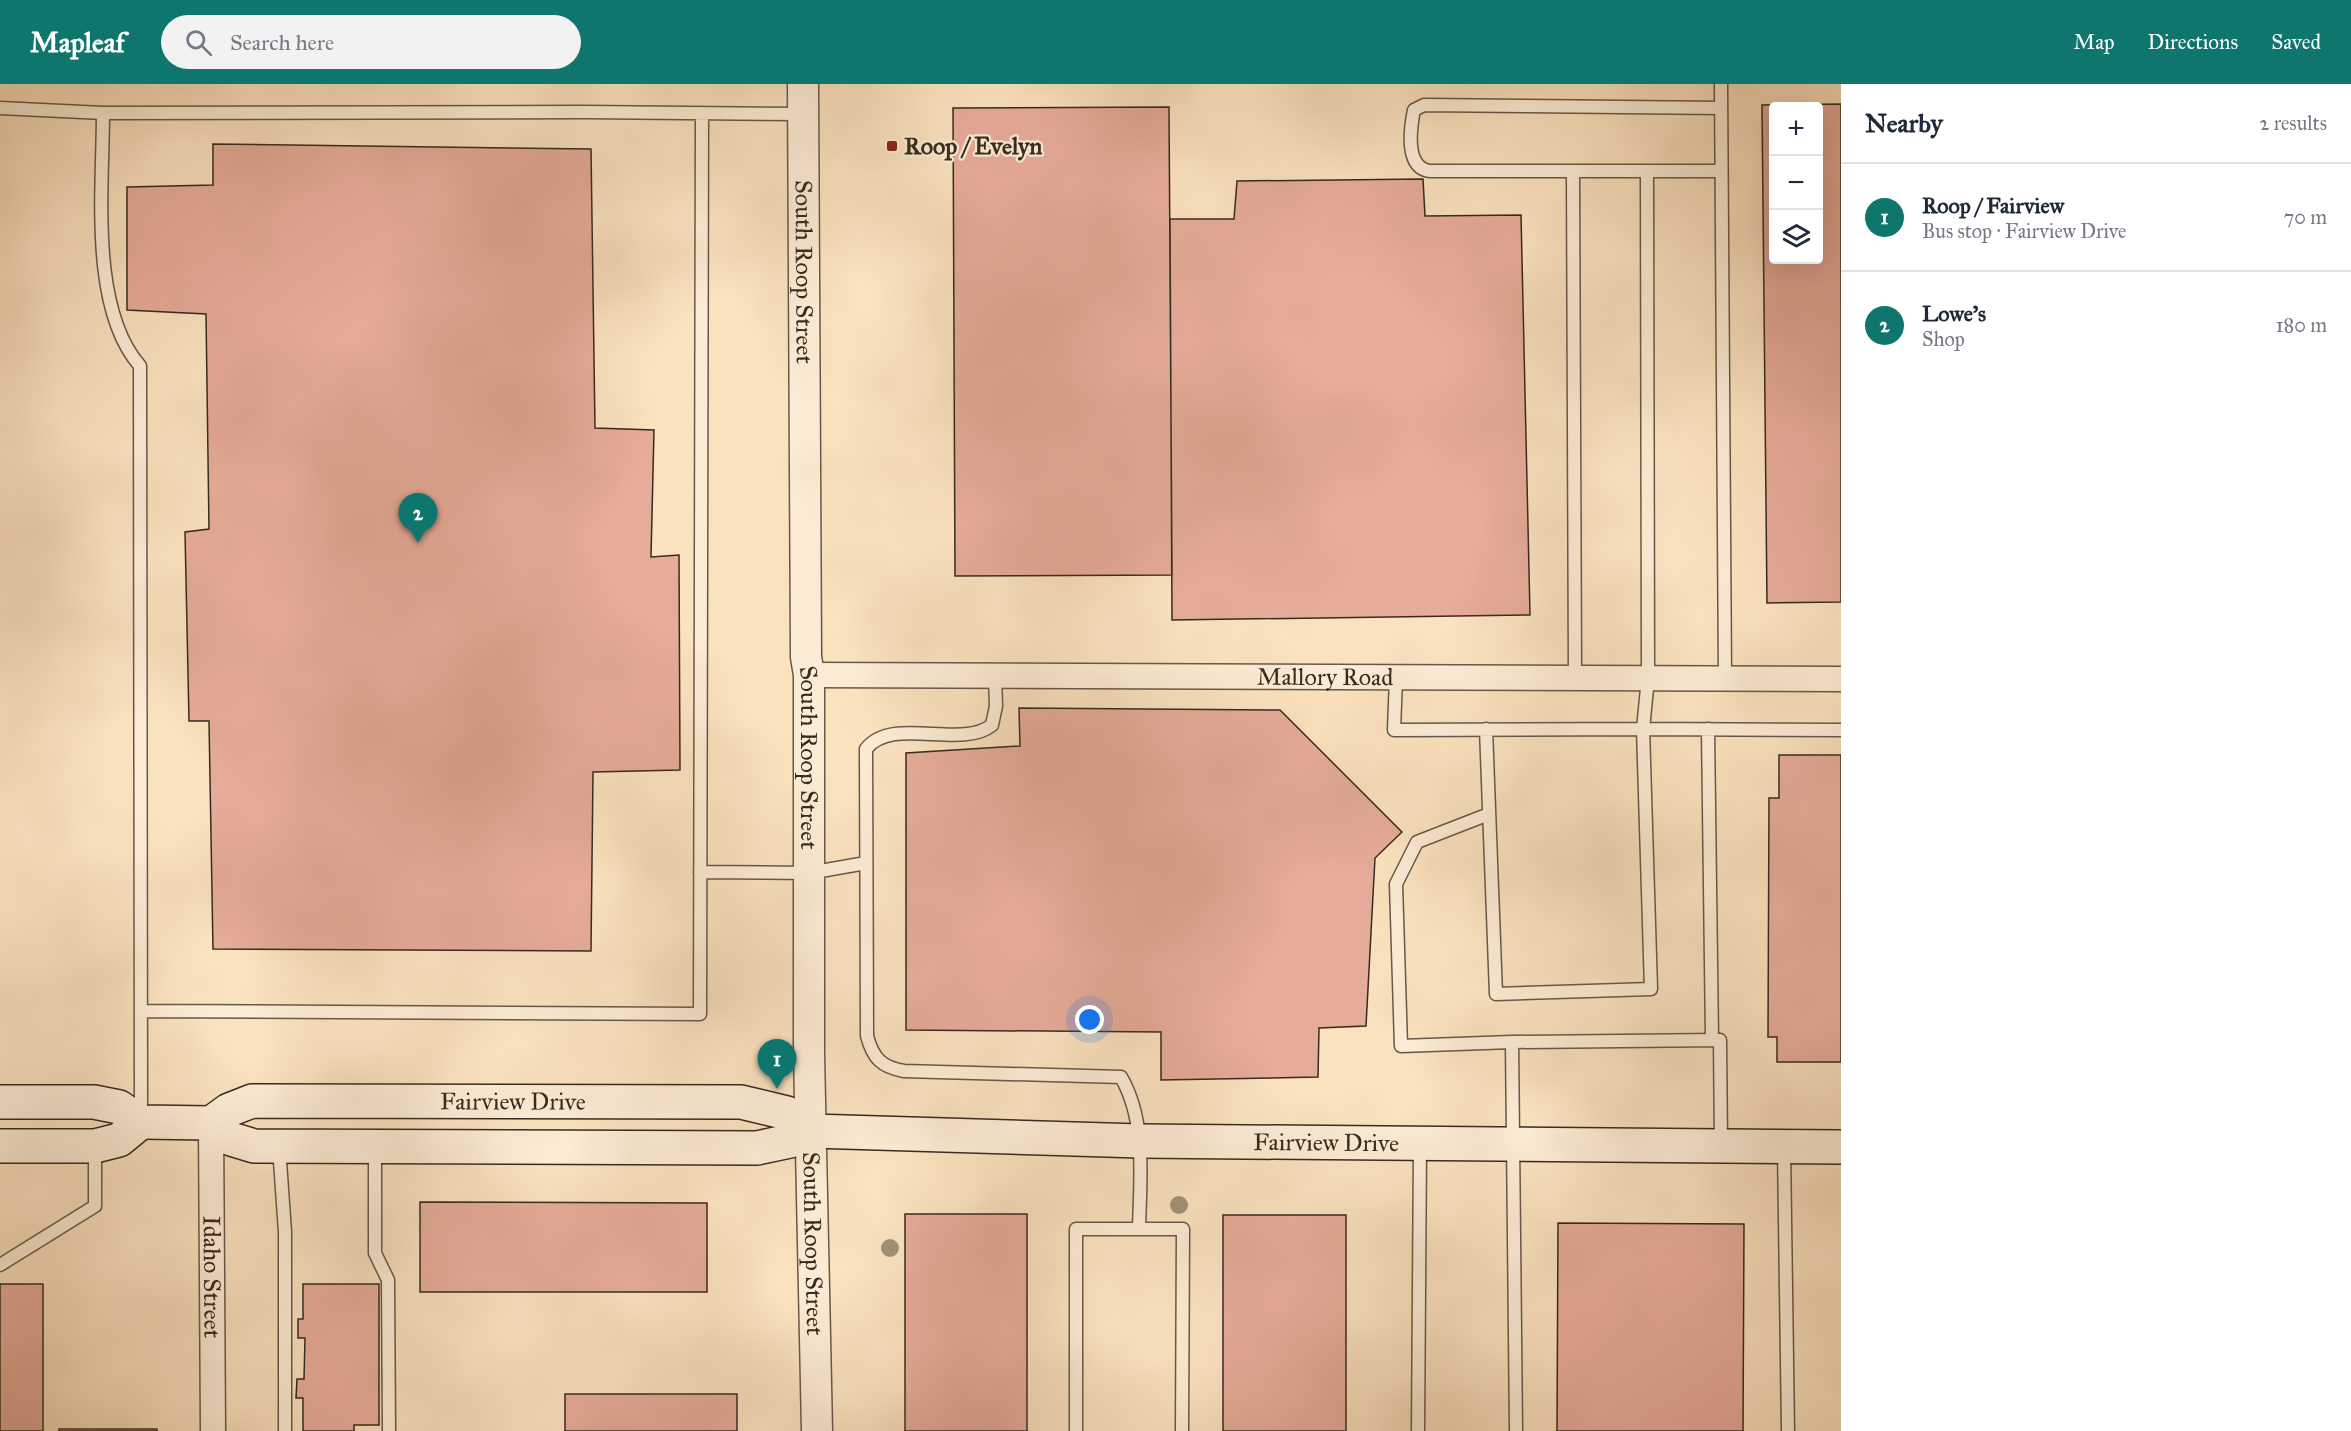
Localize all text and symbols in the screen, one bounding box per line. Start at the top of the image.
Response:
search box [161,15,581,69]
text: Mapleaf [30,25,125,60]
icon: search [182,26,215,59]
text: Search here [230,29,334,56]
text: Map [2074,29,2115,55]
text: Directions [2148,29,2238,55]
text: Saved [2271,29,2321,55]
map controls [1769,102,1823,264]
button: + [1769,102,1823,156]
text: Nearby [1865,107,1943,139]
text: 2 results [2259,111,2327,135]
place label: Roop / Evelyn [904,131,1042,161]
marker: Roop / Evelyn [885,139,899,153]
button: − [1769,156,1823,210]
street label: South Roop Street [789,180,819,365]
text: Roop / Fairview [1922,192,2064,219]
text: 1 [1881,205,1888,229]
text: 70 m [2284,205,2327,229]
button: layers [1769,210,1823,264]
text: Bus stop · Fairview Drive [1922,219,2126,243]
text: Lowe's [1922,300,1986,327]
text: 2 [1880,313,1889,337]
text: 180 m [2276,313,2327,337]
text: Shop [1922,327,1965,351]
pin: 2 [398,494,438,543]
street label: Mallory Road [1257,662,1393,692]
street label: South Roop Street [793,663,825,850]
your location [1075,1005,1104,1034]
pin: 1 [758,1040,796,1089]
street label: Fairview Drive [440,1086,586,1117]
street label: Fairview Drive [1253,1127,1399,1158]
street label: South Roop Street [796,1151,830,1336]
street label: Idaho Street [197,1216,227,1339]

